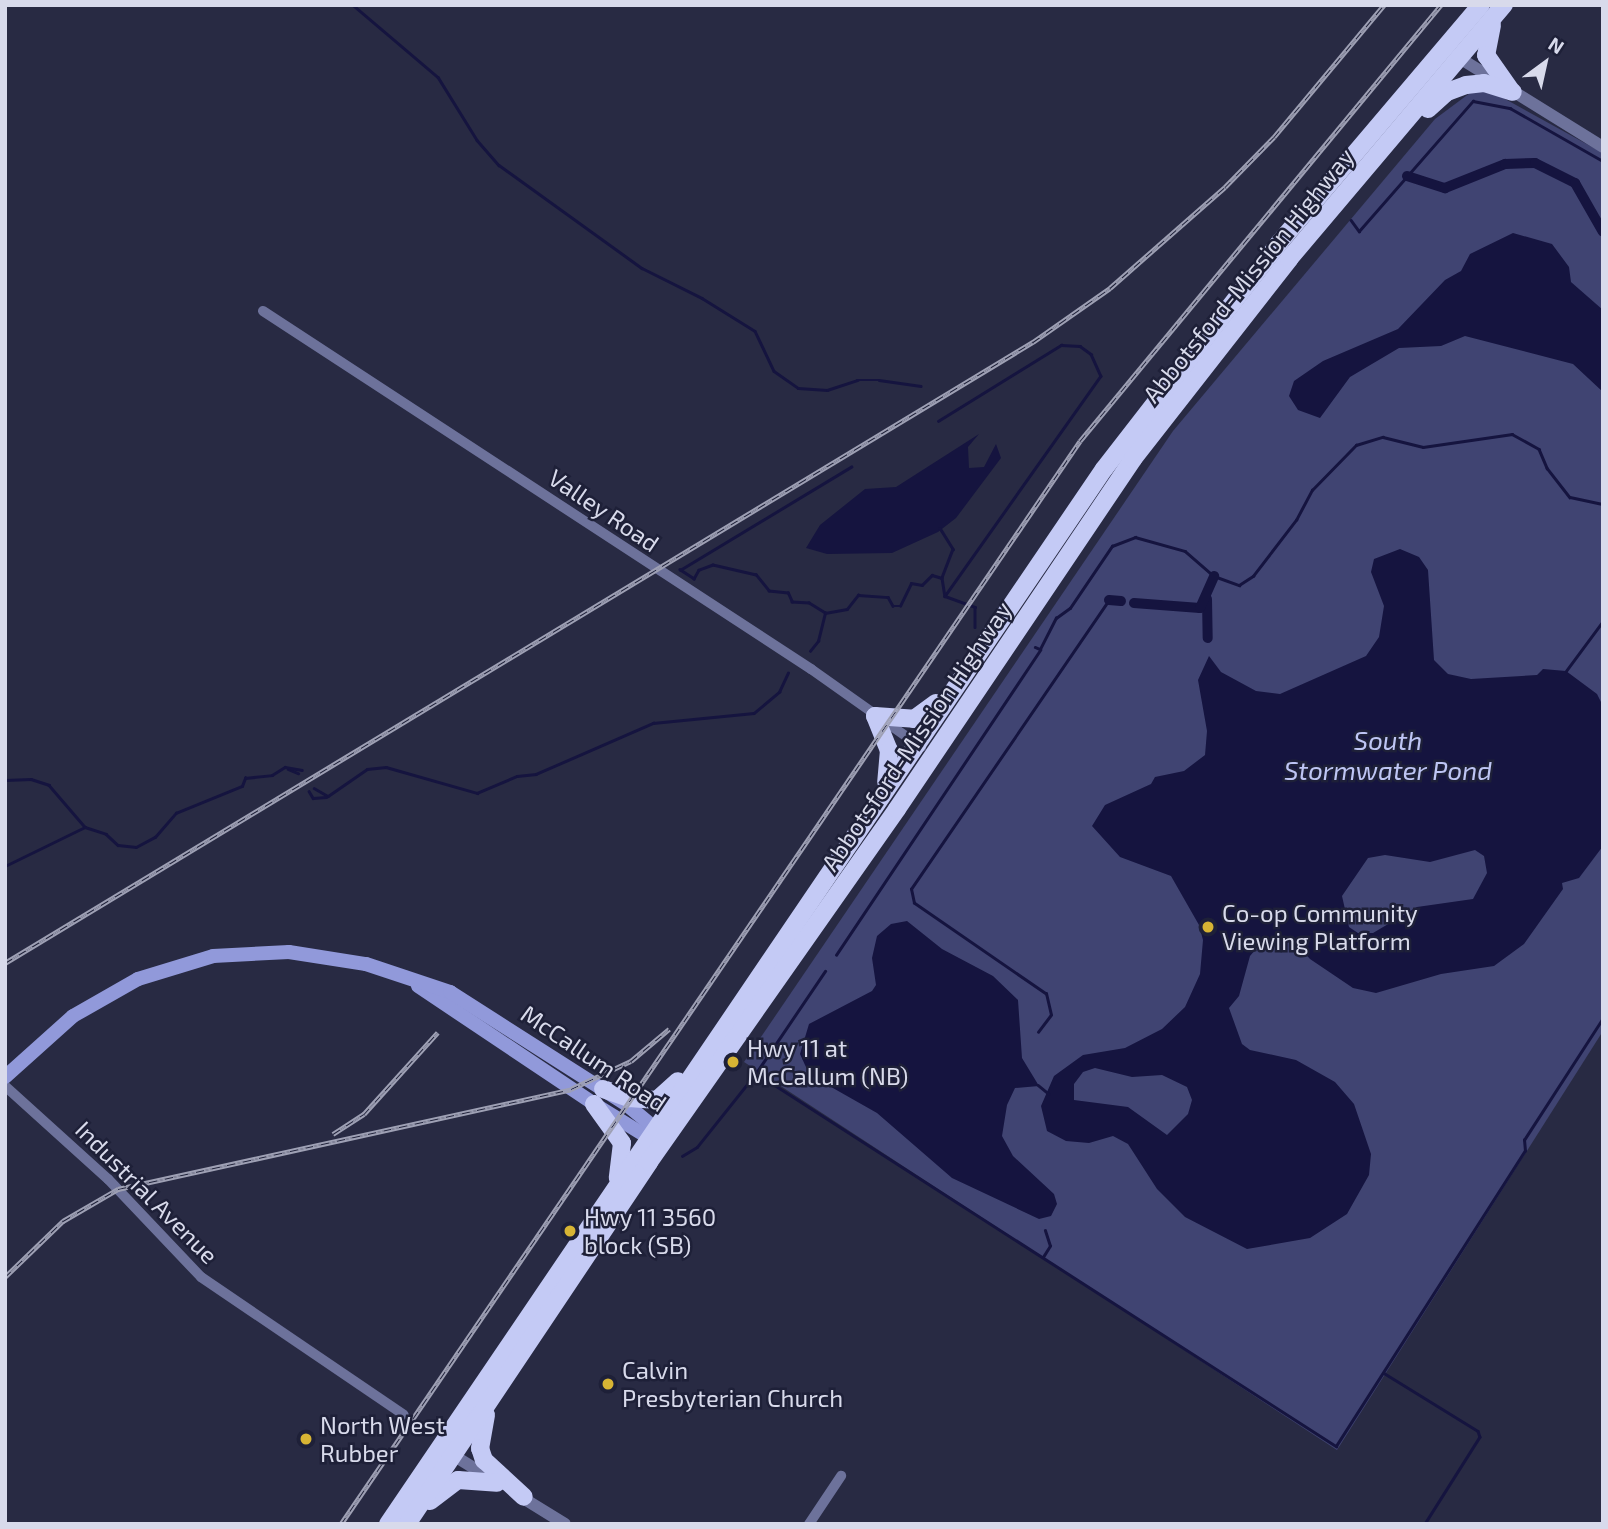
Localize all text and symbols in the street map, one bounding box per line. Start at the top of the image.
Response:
north arrow [1510,28,1580,98]
text: N [1545,32,1569,58]
street label: Abbotsford-Mission Highway [1136,142,1360,408]
street label: Valley Road [543,462,665,558]
street label: Abbotsford-Mission Highway [815,596,1017,876]
water label: South Stormwater Pond [1284,724,1492,786]
place label: Co-op Community Viewing Platform [1222,899,1418,955]
marker: Co-op Community Viewing Platform [1200,919,1216,935]
street label: McCallum Road [516,999,672,1117]
place label: Hwy 11 at McCallum (NB) [747,1034,908,1090]
marker: Hwy 11 at McCallum (NB) [725,1054,741,1070]
street label: Industrial Avenue [69,1114,225,1270]
place label: Hwy 11 3560 block (SB) [584,1203,717,1259]
marker: Hwy 11 3560 block (SB) [562,1223,578,1239]
place label: Calvin Presbyterian Church [622,1356,843,1412]
marker: Calvin Presbyterian Church [600,1376,616,1392]
place label: North West Rubber [320,1411,445,1467]
marker: North West Rubber [298,1431,314,1447]

